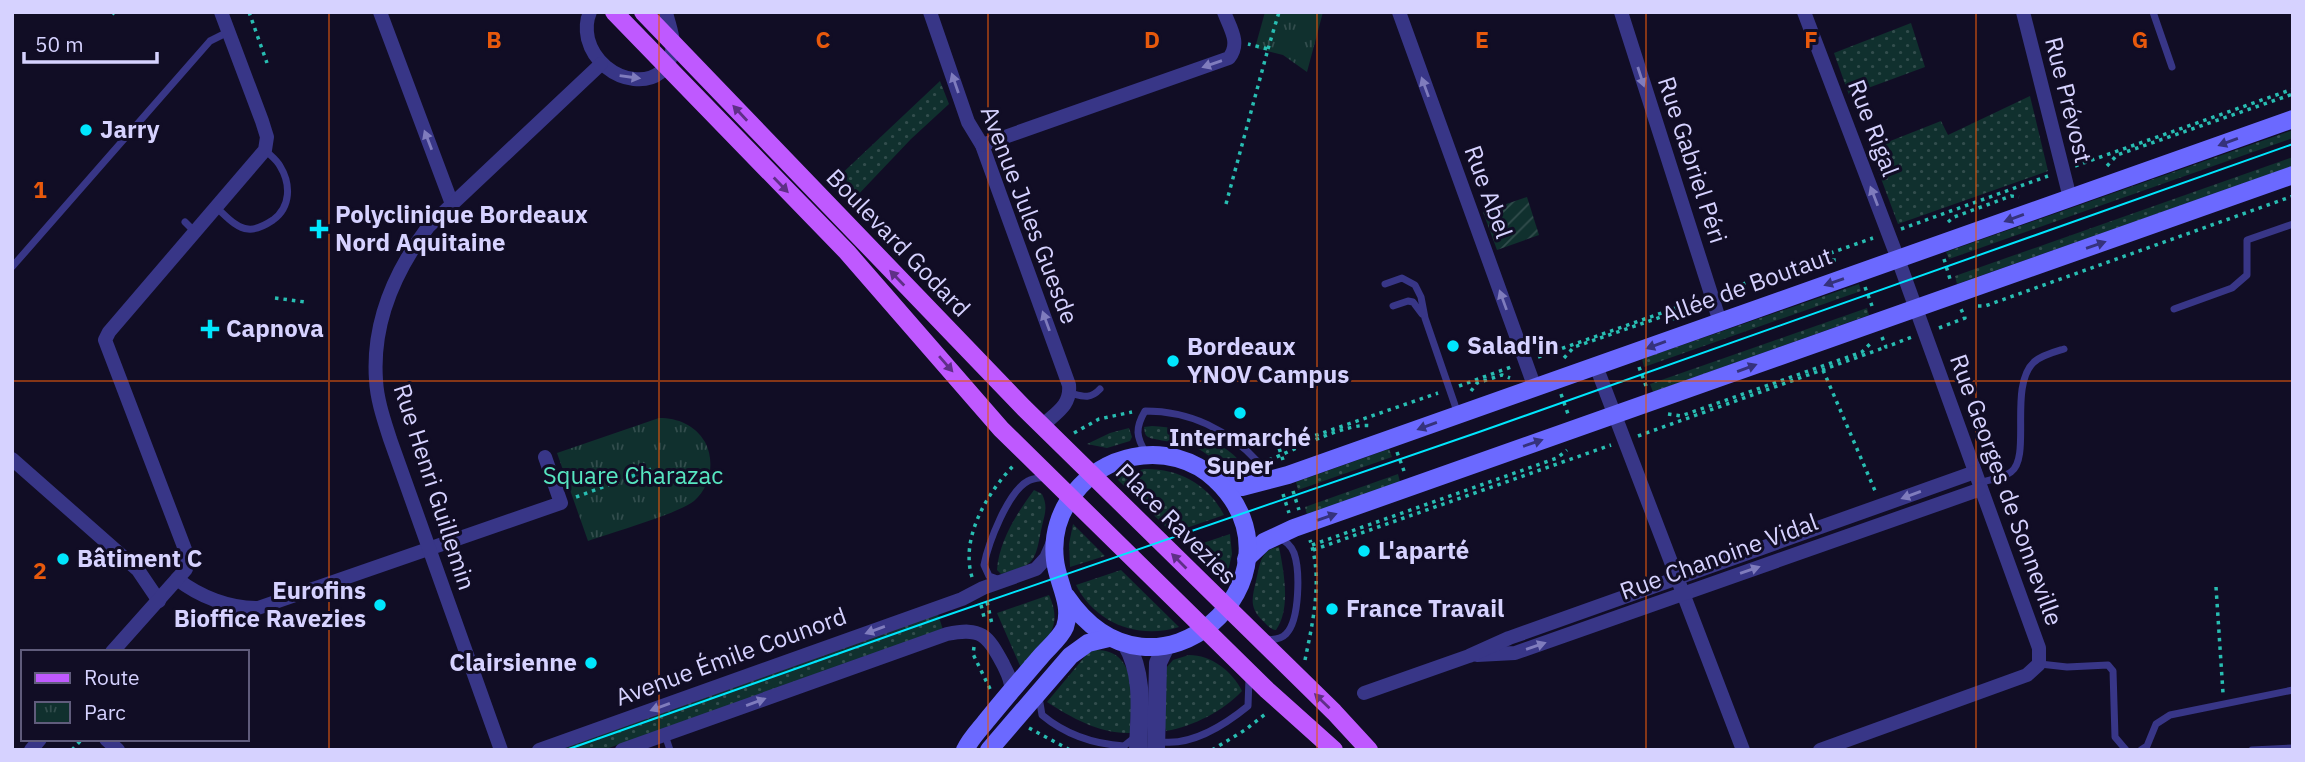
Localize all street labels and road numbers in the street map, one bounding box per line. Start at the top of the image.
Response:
street label: Rue Prévost [2038,33,2100,166]
street label: Rue Gabriel Péri [1651,72,1735,247]
street label: Rue Rigal [1841,75,1907,181]
street label: Avenue Jules Guesde [974,101,1086,328]
street label: Rue Abel [1457,141,1521,243]
street label: Boulevard Godard [820,161,978,323]
street label: Allée de Boutaut [1657,239,1836,331]
street label: Rue Georges de Sonneville [1943,349,2071,630]
street label: Rue Henri Guillemin [387,379,483,594]
street label: Place Ravezies [1109,456,1244,591]
street label: Rue Chanoine Vidal [1615,505,1822,607]
street label: Avenue Émile Counord [611,599,851,713]

